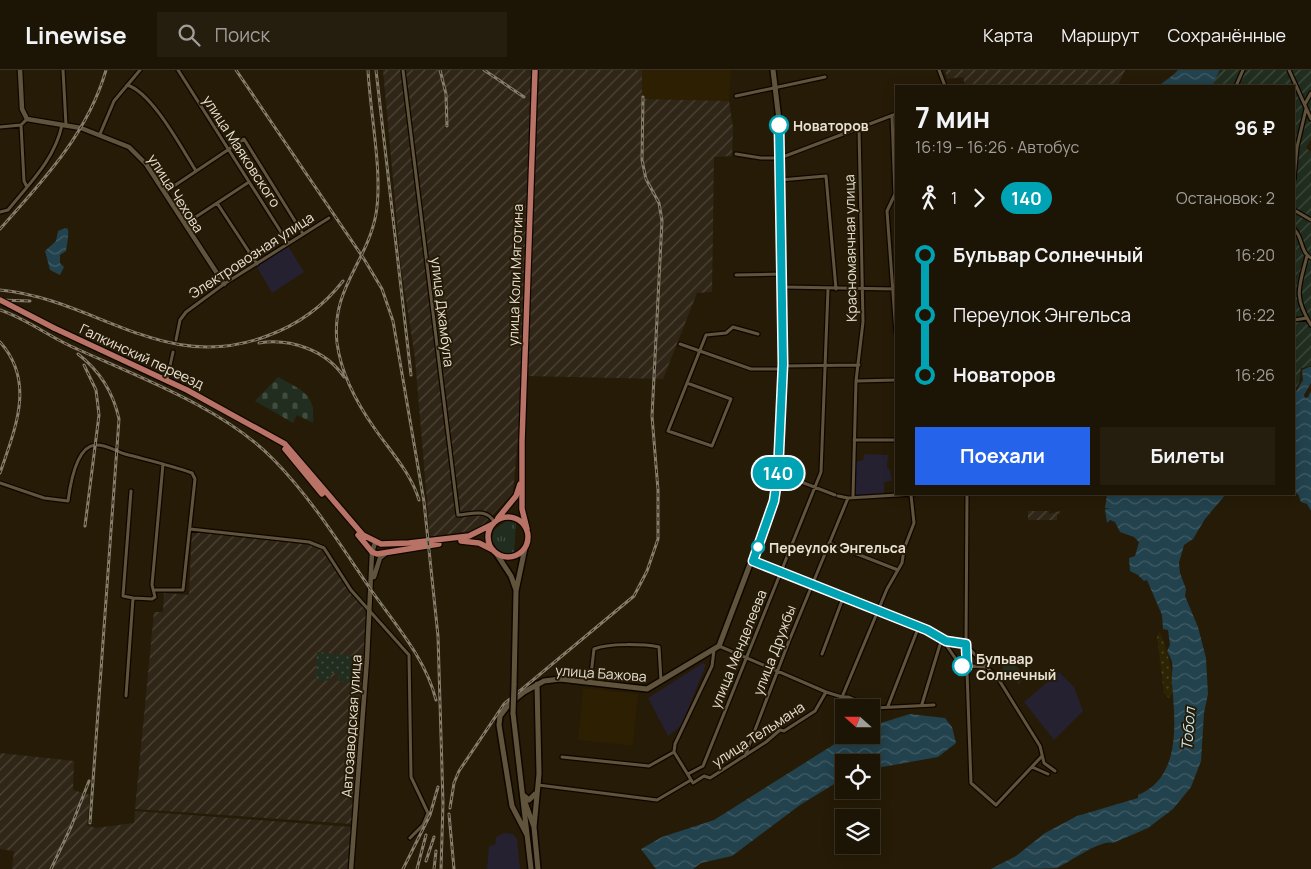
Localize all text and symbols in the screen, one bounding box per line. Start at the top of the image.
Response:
search box [157,12,507,57]
text: Linewise [25,18,127,51]
icon: search [175,21,203,49]
text: Поиск [215,22,270,48]
text: Карта [983,23,1033,47]
text: Маршрут [1061,23,1139,47]
text: Сохранённые [1167,23,1286,47]
street label: улица Маяковского [199,91,285,211]
text: 7 мин [915,98,990,136]
marker: Новаторов [769,115,789,135]
text: 96 ₽ [1235,115,1275,141]
place label: Новаторов [793,116,869,135]
text: 16:19 – 16:26 · Автобус [915,136,1079,158]
street label: улица Чехова [144,150,208,236]
street label: Красномаячная улица [839,174,861,322]
icon: walk [915,184,943,212]
icon: forward [965,184,993,212]
text: 140 [1011,186,1042,210]
text: 1 [951,187,957,209]
text: Остановок: 2 [1176,187,1275,209]
street label: улица Коли Мяготина [503,204,527,346]
street label: Электровозная улица [185,207,317,303]
text: Бульвар Солнечный [953,242,1143,268]
text: 16:20 [1235,244,1275,266]
street label: улица Джамбула [427,256,459,368]
text: Переулок Энгельса [953,302,1131,328]
text: 16:22 [1236,304,1275,326]
street label: Галкинский переезд [77,319,207,393]
text: Новаторов [953,362,1056,388]
text: 16:26 [1235,364,1275,386]
button: Поехали [915,427,1090,485]
button: Билеты [1100,427,1275,485]
line badge: 140 [749,457,807,489]
text: 140 [763,461,793,485]
place label: Переулок Энгельса [769,538,906,557]
marker: Переулок Энгельса [751,540,765,554]
street label: улица Менделеева [705,587,771,711]
street label: улица Дружбы [748,602,800,698]
place label: Бульвар Солнечный [976,649,1056,684]
street label: Автозаводская улица [337,654,365,798]
marker: Бульвар Солнечный [952,656,972,676]
street label: улица Бажова [555,660,647,686]
street label: улица Тельмана [708,697,808,771]
north arrow [835,699,880,744]
map controls [835,699,880,854]
water label: Тобол [1176,706,1200,751]
button: locate [835,754,880,799]
button: layers [835,809,880,854]

